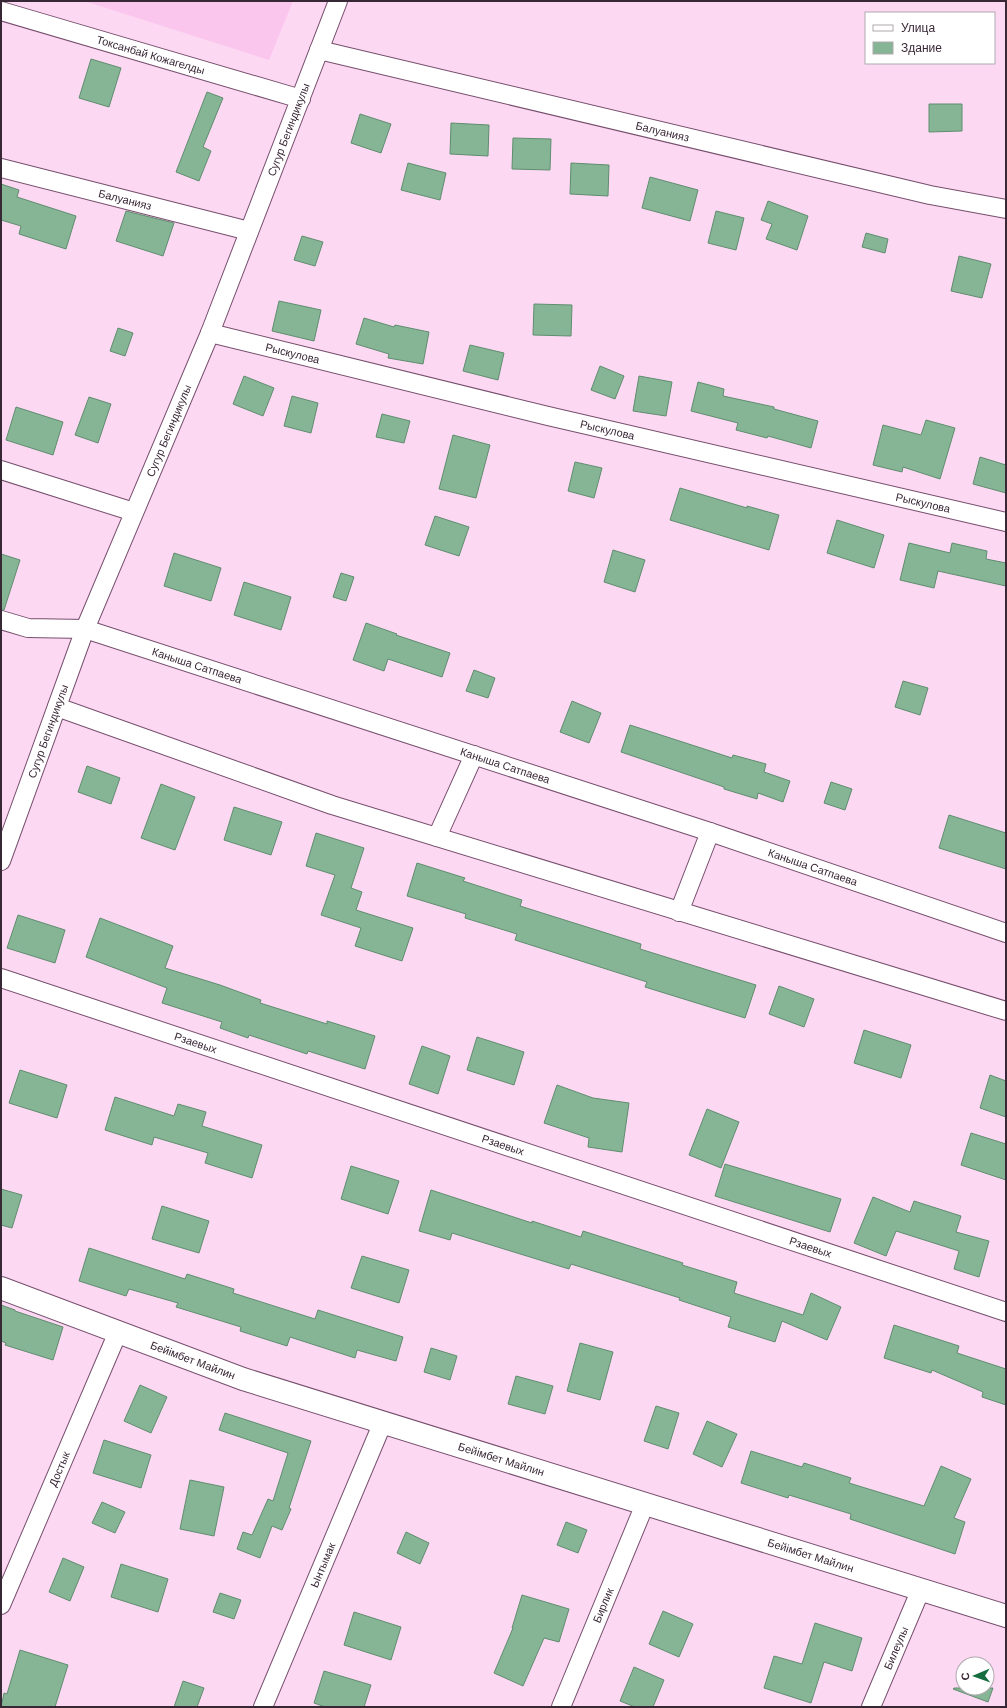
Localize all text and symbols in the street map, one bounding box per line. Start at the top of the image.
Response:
legend [865,12,995,64]
text: Улица [901,20,935,36]
street label: Токсанбай Кожагелды [95,32,207,77]
text: Здание [901,40,942,56]
street label: Сугур Бегиндикулы [264,81,313,178]
street label: Балуанияз [634,118,691,145]
street label: Балуанияз [97,186,153,213]
street label: Рыскулова [264,340,322,367]
street label: Сугур Бегиндикулы [143,382,194,479]
street label: Рыскулова [579,417,637,443]
street label: Рыскулова [894,490,953,516]
street label: Каныша Сатпаева [150,644,245,687]
street label: Сугур Бегиндикулы [25,682,71,780]
street label: Каныша Сатпаева [459,744,553,787]
street label: Каныша Сатпаева [766,845,860,889]
street label: Рзаевых [173,1029,219,1056]
street label: Рзаевых [480,1131,527,1159]
street label: Рзаевых [787,1233,834,1261]
street label: Бейімбет Майлин [148,1338,237,1382]
street label: Бейімбет Майлин [456,1439,546,1479]
street label: Достык [46,1449,73,1489]
street label: Бейімбет Майлин [766,1535,856,1575]
street label: Ынтымак [307,1540,338,1590]
street label: Бирлик [590,1586,617,1625]
street label: Билеулы [881,1624,911,1672]
north arrow [955,1656,995,1696]
text: С [958,1672,972,1681]

